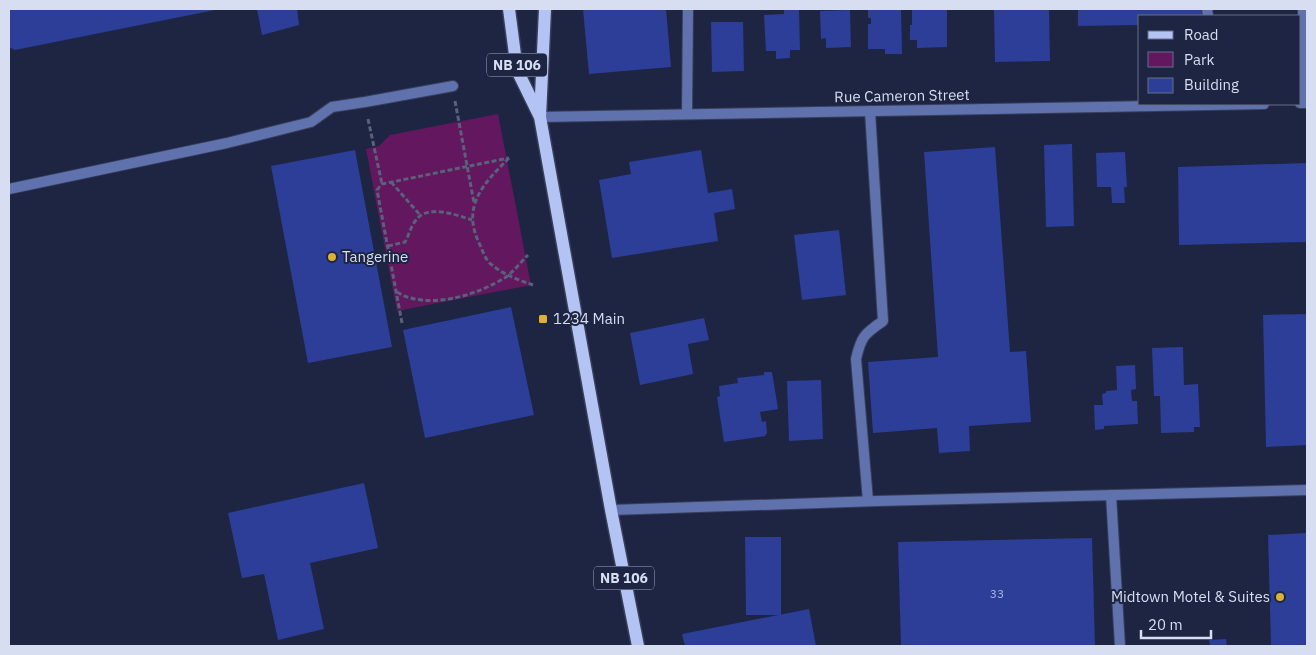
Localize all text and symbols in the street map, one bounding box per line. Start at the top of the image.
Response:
legend [1138,15,1301,105]
text: Road [1184,25,1219,44]
text: Park [1184,50,1214,69]
road number: NB 106 [487,54,547,76]
text: Building [1184,75,1239,94]
street label: Rue Cameron Street [834,85,970,106]
place label: Tangerine [342,247,408,266]
marker: Tangerine [326,251,338,263]
place label: 1234 Main [553,309,625,328]
marker: 1234 Main [537,313,549,325]
road number: NB 106 [594,566,654,590]
house number: 33 [990,586,1004,601]
place label: Midtown Motel & Suites [1111,587,1270,606]
marker: Midtown Motel & Suites [1274,591,1286,603]
scale bar [1141,608,1211,640]
text: 20 m [1148,615,1183,634]

